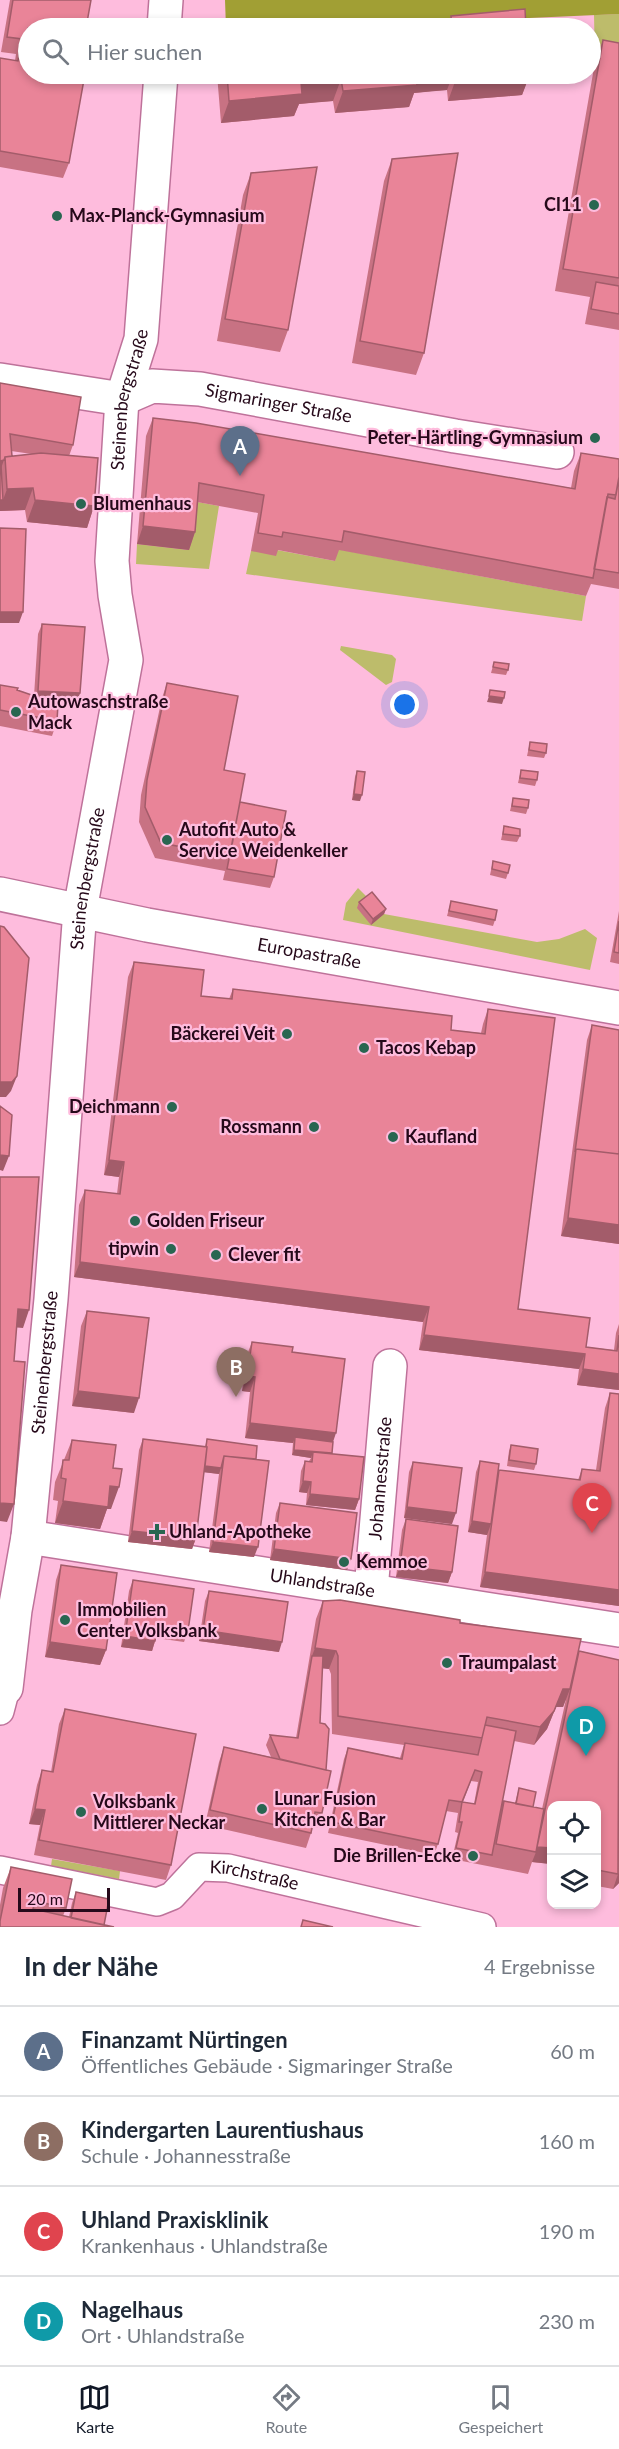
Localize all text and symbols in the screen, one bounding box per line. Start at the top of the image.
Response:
search box [18,18,601,84]
icon: search [39,35,72,68]
text: Hier suchen [87,38,202,65]
place label: CI11 [544,193,582,215]
marker: CI11 [587,198,601,212]
place label: Max-Planck-Gymnasium [69,204,265,226]
marker: Max-Planck-Gymnasium [50,209,64,223]
street label: Steinenbergstraße [106,328,152,471]
street label: Sigmaringer Straße [203,378,354,427]
pin: A [220,426,260,476]
place label: Peter-Härtling-Gymnasium [367,426,583,448]
marker: Peter-Härtling-Gymnasium [588,431,602,445]
place label: Blumenhaus [93,492,192,514]
marker: Blumenhaus [74,497,88,511]
place label: Autowaschstraße Mack [27,690,169,733]
your location [390,690,419,719]
marker: Autowaschstraße Mack [9,705,23,719]
street label: Steinenbergstraße [65,805,109,951]
place label: Autofit Auto & Service Weidenkeller [178,818,348,861]
marker: Autofit Auto & Service Weidenkeller [160,833,174,847]
street label: Europastraße [256,933,363,972]
place label: Bäckerei Veit [170,1022,275,1044]
marker: Bäckerei Veit [280,1027,294,1041]
place label: Tacos Kebap [376,1036,476,1058]
marker: Tacos Kebap [357,1041,371,1055]
place label: Deichmann [69,1095,160,1117]
marker: Deichmann [165,1100,179,1114]
place label: Rossmann [220,1115,302,1137]
marker: Rossmann [307,1120,321,1134]
place label: Kaufland [405,1125,477,1147]
marker: Kaufland [386,1130,400,1144]
place label: Golden Friseur [147,1209,265,1231]
marker: Golden Friseur [128,1214,142,1228]
place label: tipwin [108,1237,159,1259]
marker: tipwin [164,1242,178,1256]
place label: Clever fit [228,1243,301,1265]
marker: Clever fit [209,1248,223,1262]
street label: Steinenbergstraße [26,1290,62,1435]
pin: B [216,1348,256,1397]
street label: Johannesstraße [363,1416,396,1541]
pin: C [572,1484,612,1533]
place label: Uhland-Apotheke [169,1520,312,1542]
marker: Uhland-Apotheke [150,1525,164,1539]
place label: Kemmoe [356,1550,428,1572]
marker: Kemmoe [337,1555,351,1569]
street label: Uhlandstraße [268,1563,377,1601]
place label: Immobilien Center Volksbank [77,1598,218,1641]
marker: Immobilien Center Volksbank [58,1613,72,1627]
place label: Traumpalast [459,1651,557,1673]
marker: Traumpalast [440,1656,454,1670]
pin: D [566,1706,606,1756]
place label: Lunar Fusion Kitchen & Bar [274,1787,386,1830]
place label: Volksbank Mittlerer Neckar [92,1790,226,1833]
map controls [547,1801,601,1909]
button: locate [547,1801,601,1855]
marker: Lunar Fusion Kitchen & Bar [255,1802,269,1816]
marker: Volksbank Mittlerer Neckar [74,1805,88,1819]
place label: Die Brillen-Ecke [333,1844,461,1866]
marker: Die Brillen-Ecke [466,1849,480,1863]
street label: Kirchstraße [209,1855,301,1894]
button: layers [547,1855,601,1909]
scale bar [18,1885,110,1912]
text: 20 m [27,1889,63,1908]
text: In der Nähe [24,1950,158,1982]
text: 4 Ergebnisse [484,1954,595,1978]
text: Finanzamt Nürtingen [81,2026,288,2053]
text: A [37,2039,50,2063]
text: 60 m [550,2039,595,2063]
text: Öffentliches Gebäude · Sigmaringer Straße [81,2053,453,2077]
text: Kindergarten Laurentiushaus [81,2116,364,2143]
text: B [37,2129,50,2153]
text: 160 m [539,2129,595,2153]
text: Schule · Johannesstraße [81,2143,291,2167]
text: Uhland Praxisklinik [81,2206,268,2233]
text: C [37,2219,50,2243]
text: 190 m [539,2219,595,2243]
text: Krankenhaus · Uhlandstraße [81,2233,328,2257]
text: Nagelhaus [81,2296,183,2323]
text: D [36,2309,51,2333]
text: 230 m [539,2309,595,2333]
text: Ort · Uhlandstraße [81,2323,244,2347]
tab: Karte [76,2381,114,2436]
tab: Route [266,2381,307,2436]
tab: Gespeichert [458,2381,543,2436]

